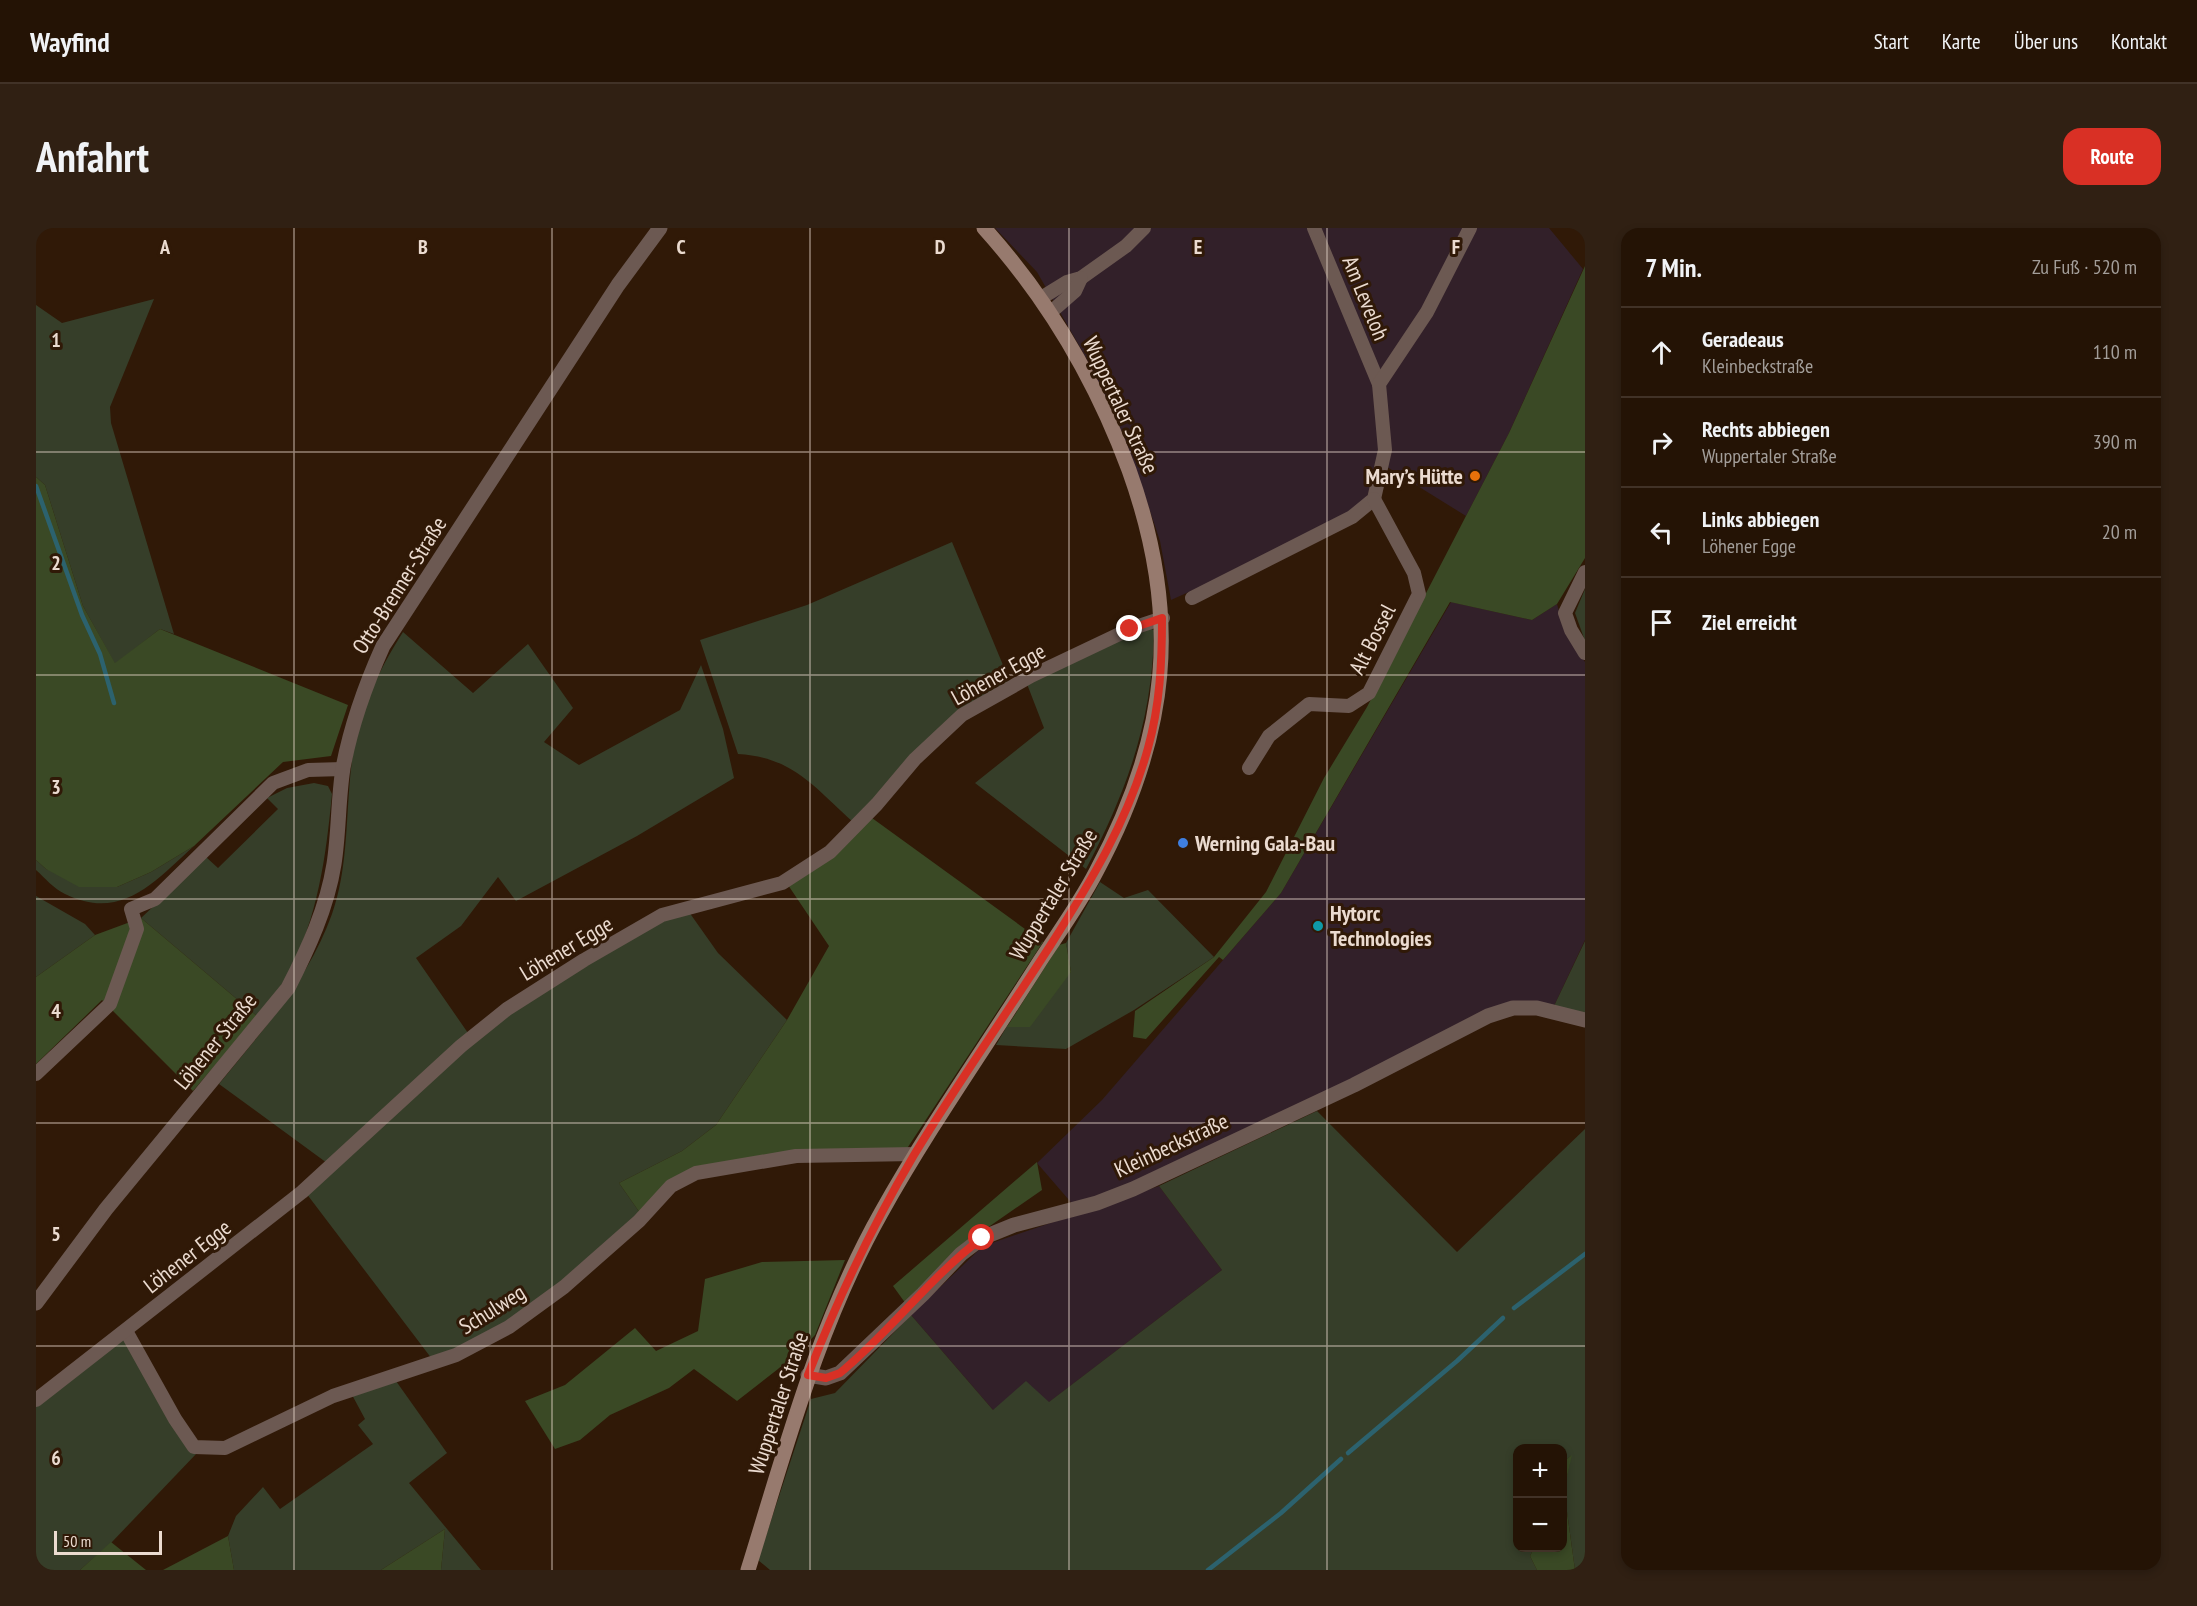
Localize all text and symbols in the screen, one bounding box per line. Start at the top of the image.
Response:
text: Wayfind [30,23,110,60]
text: Start [1874,28,1909,55]
text: Karte [1942,28,1981,55]
text: Über uns [2014,28,2078,55]
text: Kontakt [2111,28,2167,55]
button: Route [2063,128,2161,185]
text: Anfahrt [36,129,149,184]
text: A [159,234,171,260]
text: B [418,234,428,260]
text: C [676,234,686,260]
text: D [935,234,946,260]
text: E [1194,234,1202,260]
text: F [1452,234,1460,260]
text: 7 Min. [1645,251,1702,284]
street label: Am Leveloh [1336,252,1396,344]
text: Zu Fuß · 520 m [2032,254,2137,280]
text: Geradeaus [1702,325,1784,353]
text: 1 [51,327,61,353]
street label: Wuppertaler Straße [1077,332,1165,478]
icon: ahead [1645,336,1678,369]
text: 110 m [2093,339,2137,365]
text: Kleinbeckstraße [1702,353,1813,379]
text: Rechts abbiegen [1702,415,1830,443]
icon: right [1645,426,1678,459]
text: 390 m [2093,429,2137,455]
text: Wuppertaler Straße [1702,443,1837,469]
place label: Mary’s Hütte [1365,462,1463,490]
marker: Mary’s Hütte [1468,469,1482,483]
text: Links abbiegen [1702,505,1819,533]
street label: Otto-Brenner-Straße [346,511,452,659]
icon: left [1645,516,1678,549]
text: 20 m [2102,519,2137,545]
text: Löhener Egge [1702,533,1796,559]
text: 2 [51,550,61,576]
street label: Alt Bossel [1342,598,1402,679]
icon: arrive [1645,606,1678,639]
text: Ziel erreicht [1702,608,1797,636]
route end [1116,615,1142,641]
street label: Löhener Egge [946,637,1050,711]
text: 3 [51,774,61,800]
street label: Wuppertaler Straße [1003,823,1103,965]
place label: Werning Gala-Bau [1194,829,1335,857]
marker: Werning Gala-Bau [1176,836,1190,850]
place label: Hytorc Technologies [1330,899,1432,952]
street label: Löhener Egge [514,909,618,987]
marker: Hytorc Technologies [1311,919,1325,933]
street label: Löhener Straße [168,987,262,1095]
text: 4 [51,998,61,1024]
street label: Kleinbeckstraße [1110,1106,1232,1184]
street label: Löhener Egge [138,1213,236,1299]
text: 5 [51,1221,61,1247]
route start [968,1224,994,1250]
street label: Schulweg [454,1278,530,1340]
street label: Wuppertaler Straße [742,1328,814,1478]
map controls [1513,1444,1567,1552]
button: + [1513,1444,1567,1498]
text: 6 [51,1445,61,1471]
button: − [1513,1498,1567,1552]
scale bar [54,1528,162,1556]
text: 50 m [63,1531,91,1551]

